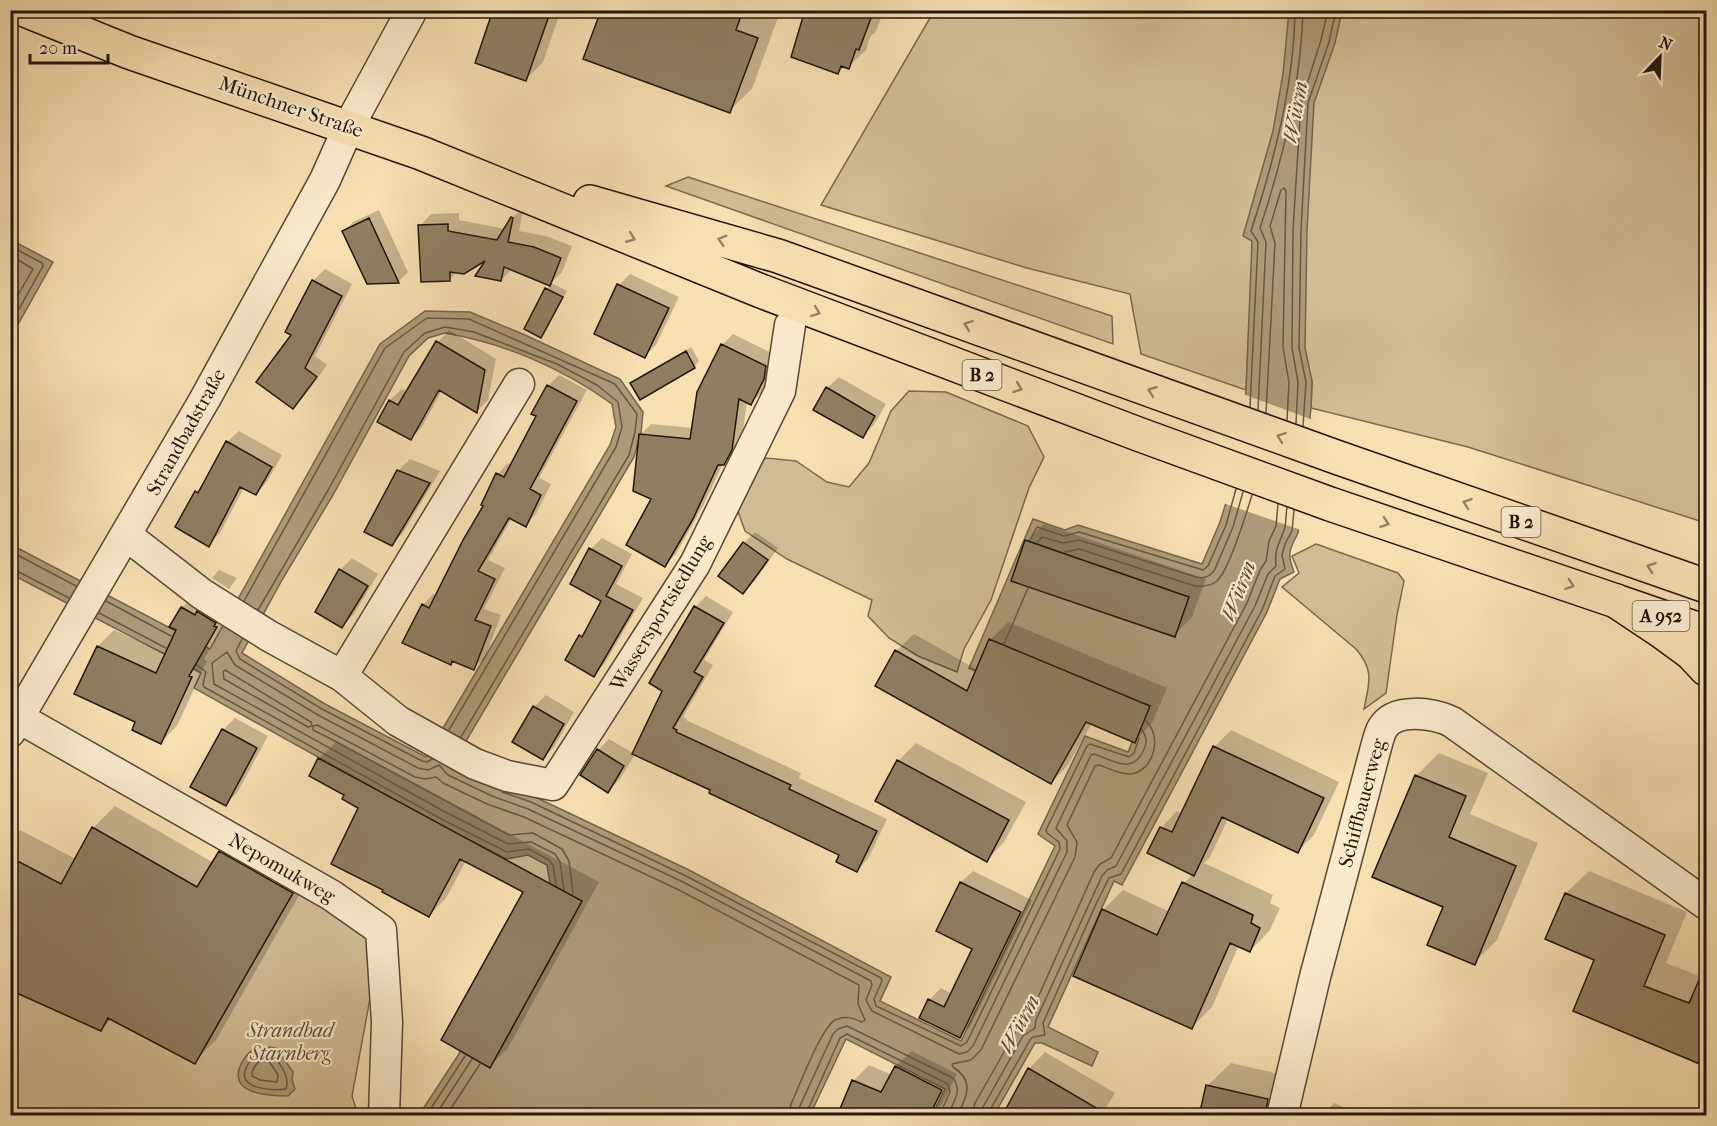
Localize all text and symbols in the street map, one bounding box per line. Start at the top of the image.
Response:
scale bar [30,27,108,65]
north arrow [1630,27,1690,87]
text: N [1656,33,1676,55]
text: 20 m [39,38,77,59]
street label: Münchner Straße [216,72,366,143]
water label: Würm [1278,79,1312,145]
one-way arrow [625,231,636,243]
one-way arrow [717,235,728,247]
one-way arrow [809,305,820,317]
one-way arrow [964,319,974,332]
road number: B 2 [962,360,1002,390]
street label: Strandbadstraße [142,365,230,499]
one-way arrow [1012,381,1023,394]
one-way arrow [1147,385,1158,398]
one-way arrow [1276,432,1287,444]
one-way arrow [1462,497,1473,510]
road number: B 2 [1502,507,1540,537]
one-way arrow [1379,515,1390,528]
street label: Wassersportsiedlung [605,531,717,696]
water label: Würm [1216,557,1260,624]
one-way arrow [1646,562,1657,574]
one-way arrow [1564,578,1575,591]
road number: A 952 [1632,601,1690,631]
street label: Schiffbauerweg [1334,736,1390,870]
street label: Nepomukweg [225,828,339,908]
water label: Würm [994,991,1044,1057]
park label: Strandbad Starnberg [246,1019,336,1065]

